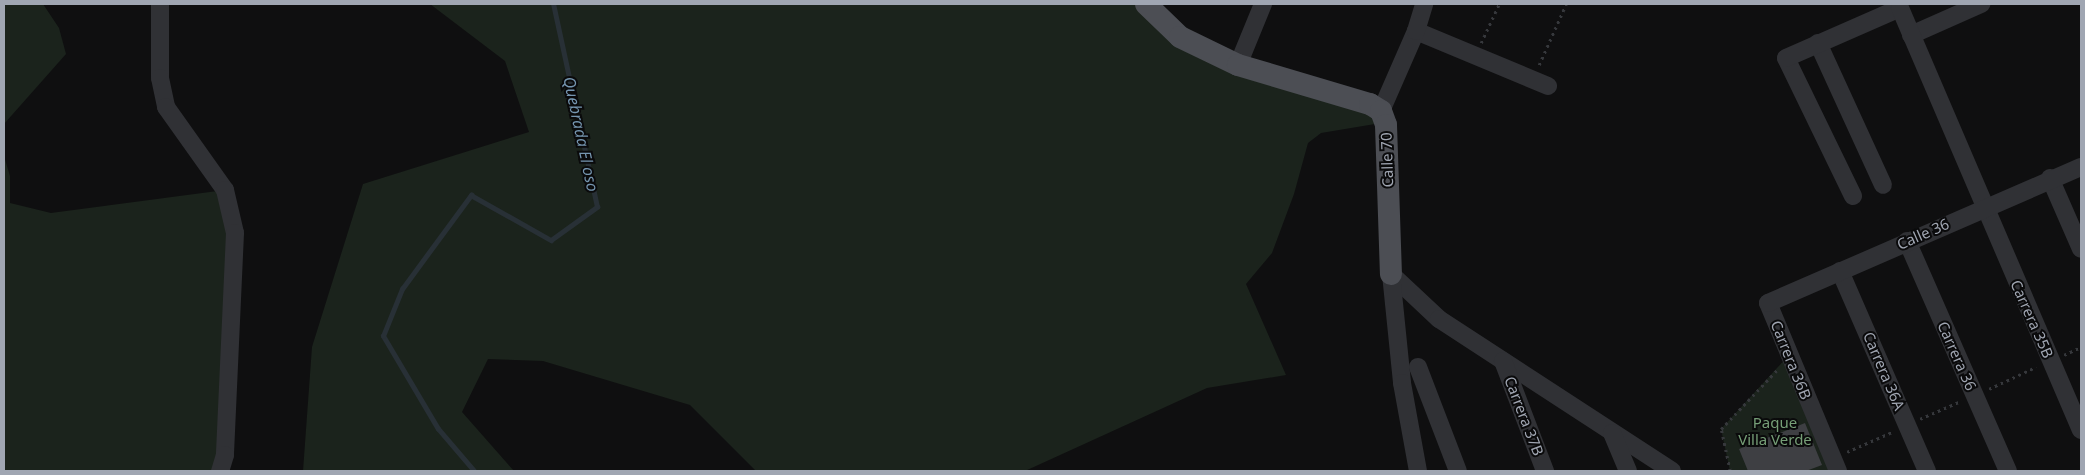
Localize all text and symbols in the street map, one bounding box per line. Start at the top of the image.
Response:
water label: Quebrada El oso [559,75,603,193]
street label: Calle 70 [1377,132,1397,188]
street label: Calle 36 [1894,215,1952,253]
street label: Carrera 35B [2007,277,2057,361]
street label: Carrera 36B [1767,318,1815,402]
street label: Carrera 36 [1934,319,1980,393]
street label: Carrera 36A [1859,329,1909,413]
street label: Carrera 37B [1501,374,1547,458]
park label: Paque Villa Verde [1738,413,1812,448]

